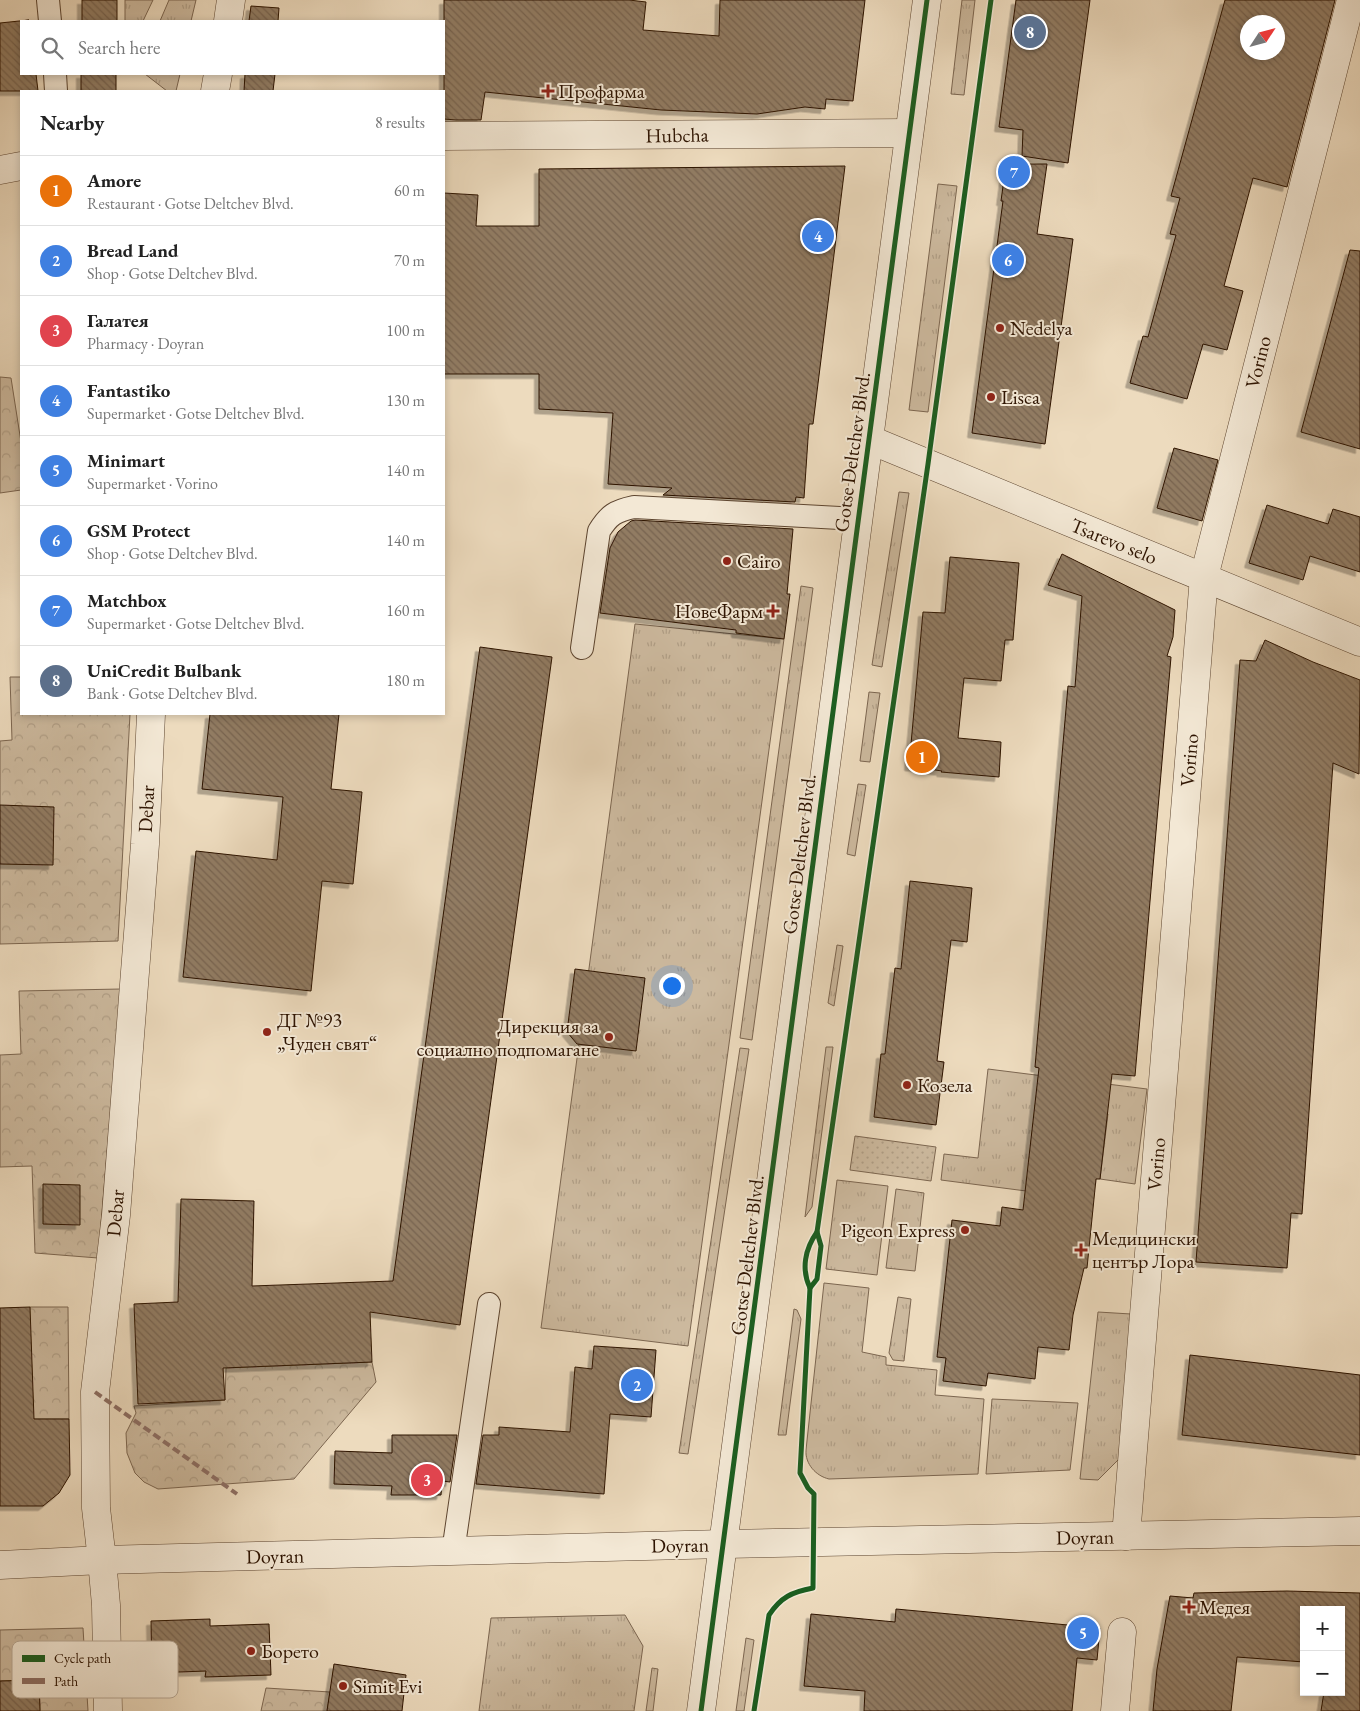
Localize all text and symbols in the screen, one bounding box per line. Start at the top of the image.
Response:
pin: 8 [1014,13,1046,51]
north arrow [1240,15,1285,60]
search box [20,20,445,75]
icon: search [38,34,66,62]
text: Search here [78,35,160,60]
place label: Профарма [558,78,645,104]
marker: Профарма [542,85,554,97]
text: Nearby [40,109,104,136]
text: 8 results [375,112,425,133]
street label: Hubcha [645,121,709,149]
pin: 7 [998,153,1030,191]
text: Amore [87,168,141,193]
text: 1 [52,180,60,201]
text: 60 m [394,180,425,201]
text: Restaurant · Gotse Deltchev Blvd. [87,193,294,214]
pin: 4 [802,217,834,255]
text: Bread Land [87,238,179,263]
pin: 6 [992,241,1024,279]
text: 2 [52,250,60,271]
text: 70 m [394,250,425,271]
text: Shop · Gotse Deltchev Blvd. [87,263,258,284]
text: Галатея [87,308,149,333]
place label: Nedelya [1010,315,1073,341]
text: 3 [52,320,60,341]
text: 100 m [386,320,425,341]
marker: Nedelya [994,322,1006,334]
text: Pharmacy · Doyran [87,333,204,354]
street label: Vorino [1239,333,1277,391]
street label: Gotse Deltchev Blvd. [828,370,876,534]
text: Fantastiko [87,378,170,403]
place label: Lisca [1001,384,1040,410]
text: 4 [52,390,60,411]
text: 130 m [386,390,425,411]
marker: Lisca [985,391,997,403]
text: Supermarket · Gotse Deltchev Blvd. [87,403,305,424]
text: Minimart [87,448,165,473]
text: 5 [52,460,60,481]
text: 140 m [386,460,425,481]
text: Supermarket · Vorino [87,473,218,494]
street label: Tsarevo selo [1067,512,1161,570]
text: GSM Protect [87,518,191,543]
text: 6 [52,530,60,551]
text: 140 m [386,530,425,551]
text: Shop · Gotse Deltchev Blvd. [87,543,258,564]
place label: Cairo [737,548,781,574]
marker: Cairo [721,555,733,567]
text: Matchbox [87,588,166,613]
place label: НовеФарм [675,598,763,624]
text: 7 [52,600,60,621]
text: 160 m [386,600,425,621]
marker: НовеФарм [767,605,779,617]
text: Supermarket · Gotse Deltchev Blvd. [87,613,305,634]
text: UniCredit Bulbank [87,658,241,683]
text: 8 [52,670,60,691]
text: 180 m [386,670,425,691]
text: Bank · Gotse Deltchev Blvd. [87,683,258,704]
street label: Vorino [1174,732,1204,788]
pin: 1 [906,738,938,776]
street label: Gotse Deltchev Blvd. [776,772,822,936]
street label: Debar [132,784,160,833]
your location [659,973,685,999]
place label: ДГ №93 „Чуден свят“ [277,1007,377,1056]
place label: Дирекция за социално подпомагане [417,1013,599,1062]
marker: ДГ №93 „Чуден свят“ [261,1026,273,1038]
marker: Дирекция за социално подпомагане [603,1031,615,1043]
place label: Козела [917,1072,972,1098]
marker: Козела [901,1079,913,1091]
street label: Vorino [1141,1136,1171,1192]
street label: Gotse Deltchev Blvd. [724,1173,770,1337]
street label: Debar [100,1188,130,1238]
place label: Pigeon Express [841,1217,955,1243]
marker: Pigeon Express [959,1224,971,1236]
place label: Медицински център Лора [1092,1225,1197,1274]
marker: Медицински център Лора [1074,1243,1088,1257]
pin: 2 [621,1366,653,1404]
pin: 3 [411,1461,443,1499]
street label: Doyran [1056,1523,1115,1551]
street label: Doyran [651,1531,710,1559]
street label: Doyran [246,1542,305,1570]
place label: Медея [1199,1594,1250,1620]
marker: Медея [1183,1601,1195,1613]
map controls [1300,1606,1345,1696]
button: + [1300,1606,1345,1651]
pin: 5 [1067,1614,1099,1652]
place label: Борето [261,1638,319,1664]
legend [12,1641,178,1698]
marker: Борето [245,1645,257,1657]
text: Cycle path [54,1649,111,1667]
button: − [1300,1651,1345,1696]
text: Path [54,1672,78,1690]
place label: Simit Evi [353,1673,422,1699]
marker: Simit Evi [337,1680,349,1692]

